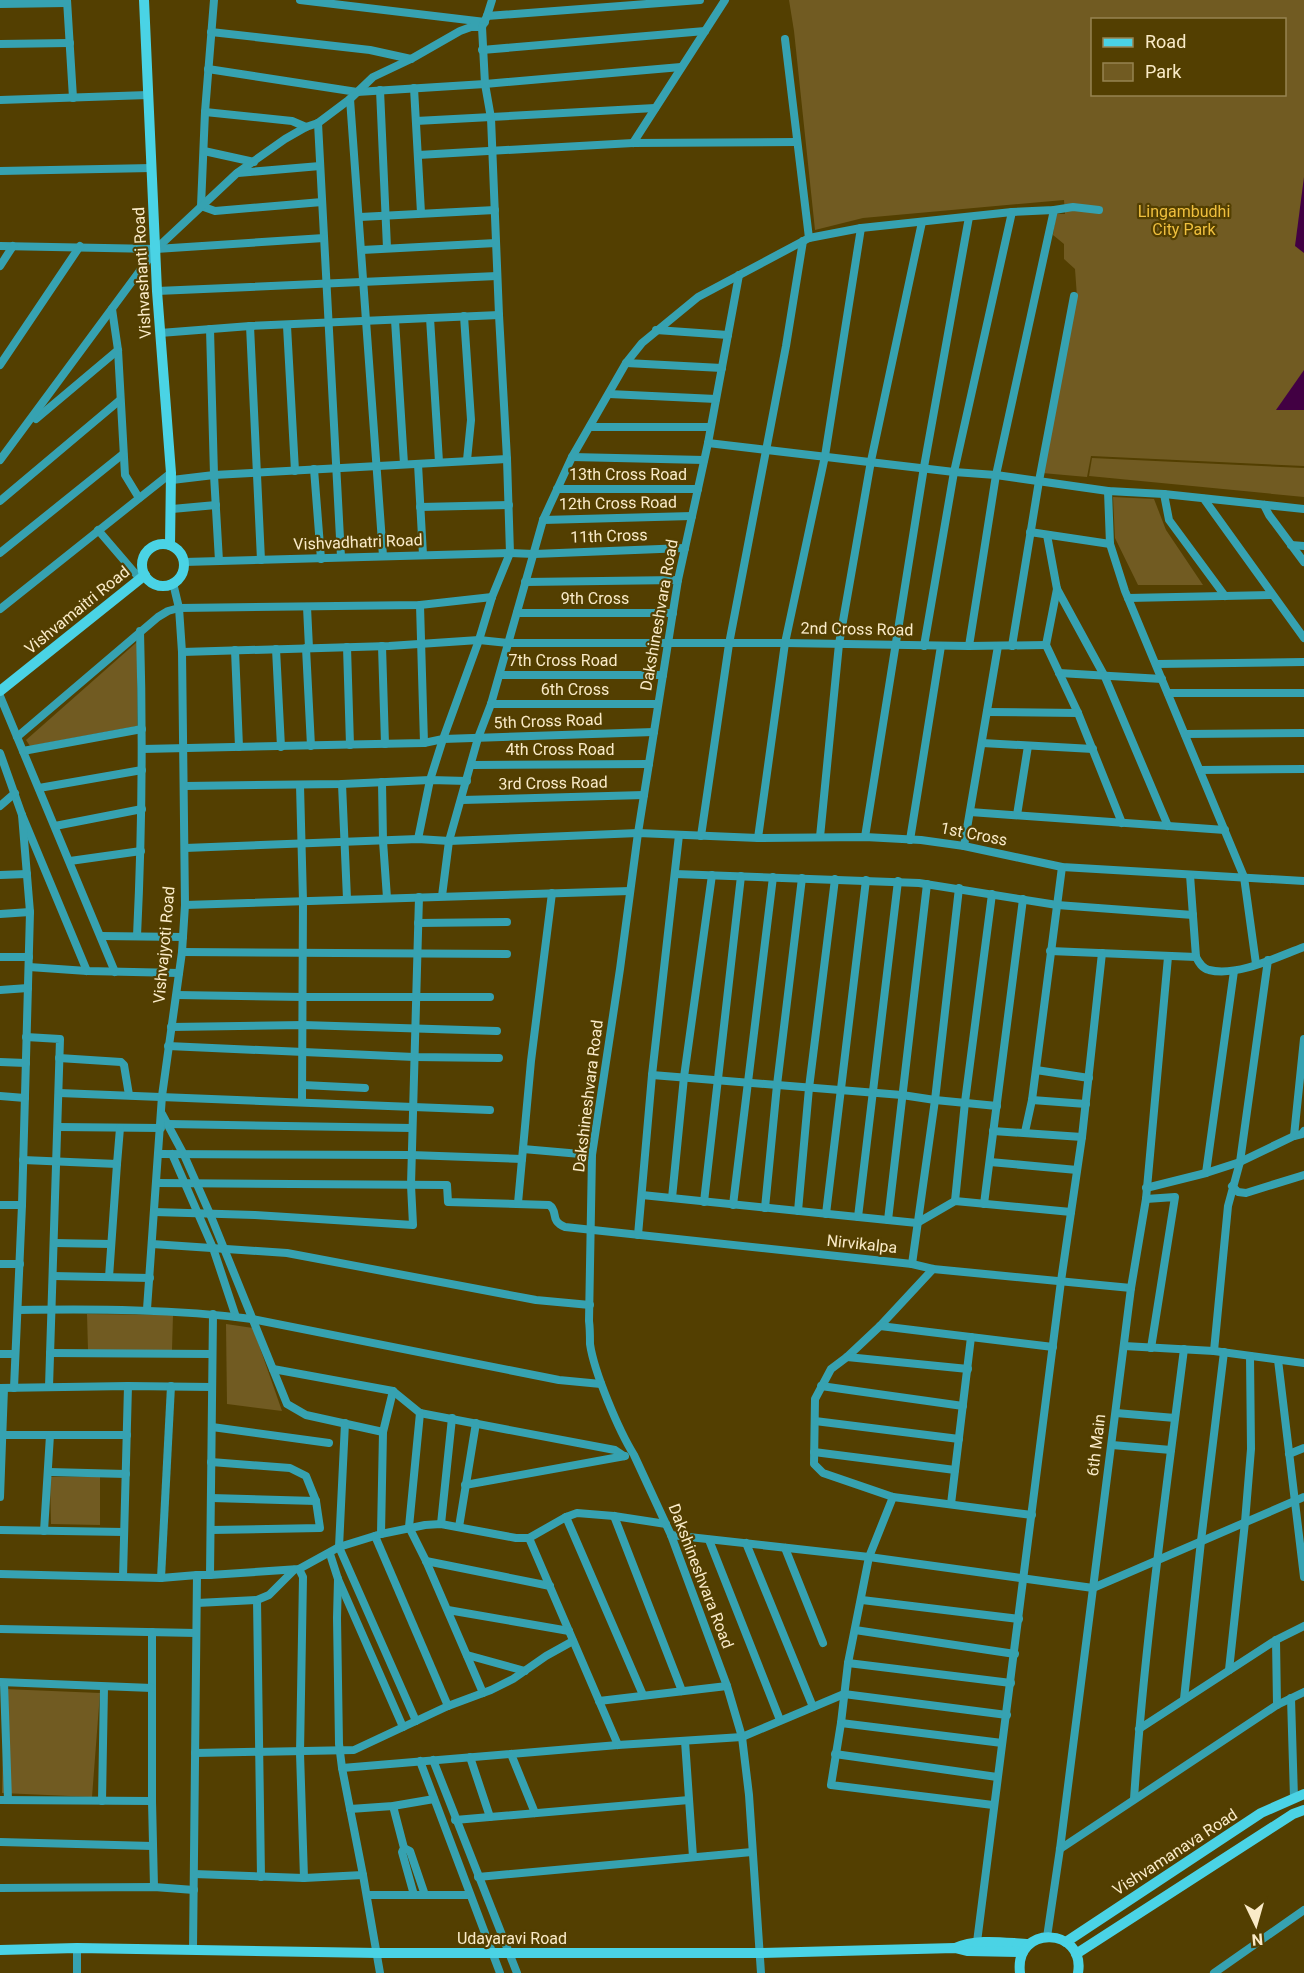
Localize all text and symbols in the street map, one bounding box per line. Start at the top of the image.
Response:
legend [1091,18,1286,96]
text: Road [1145,31,1186,52]
text: Park [1145,61,1182,82]
park label: Lingambudhi City Park [1138,202,1230,239]
street label: Vishvashanti Road [129,207,155,339]
street label: 13th Cross Road [569,465,687,484]
street label: 12th Cross Road [559,492,677,514]
street label: 11th Cross [570,525,648,547]
street label: Vishvadhatri Road [293,530,423,554]
street label: Dakshineshvara Road [636,538,682,692]
street label: Vishvamaitri Road [21,562,133,658]
street label: 9th Cross [561,589,629,608]
street label: 2nd Cross Road [800,619,914,639]
street label: 7th Cross Road [508,651,618,670]
street label: 6th Cross [541,680,609,699]
street label: 5th Cross Road [493,710,603,732]
street label: 4th Cross Road [505,740,615,759]
street label: 3rd Cross Road [498,773,608,793]
street label: 1st Cross [939,818,1009,850]
street label: Vishvajyoti Road [149,886,179,1004]
street label: Dakshineshvara Road [569,1019,607,1173]
street label: Nirvikalpa [826,1231,898,1257]
street label: 6th Main [1083,1413,1109,1477]
street label: Dakshineshvara Road [665,1501,737,1651]
street label: Vishvamanava Road [1109,1805,1241,1899]
north arrow [1226,1895,1286,1955]
street label: Udayaravi Road [457,1929,567,1948]
text: N [1251,1929,1264,1949]

